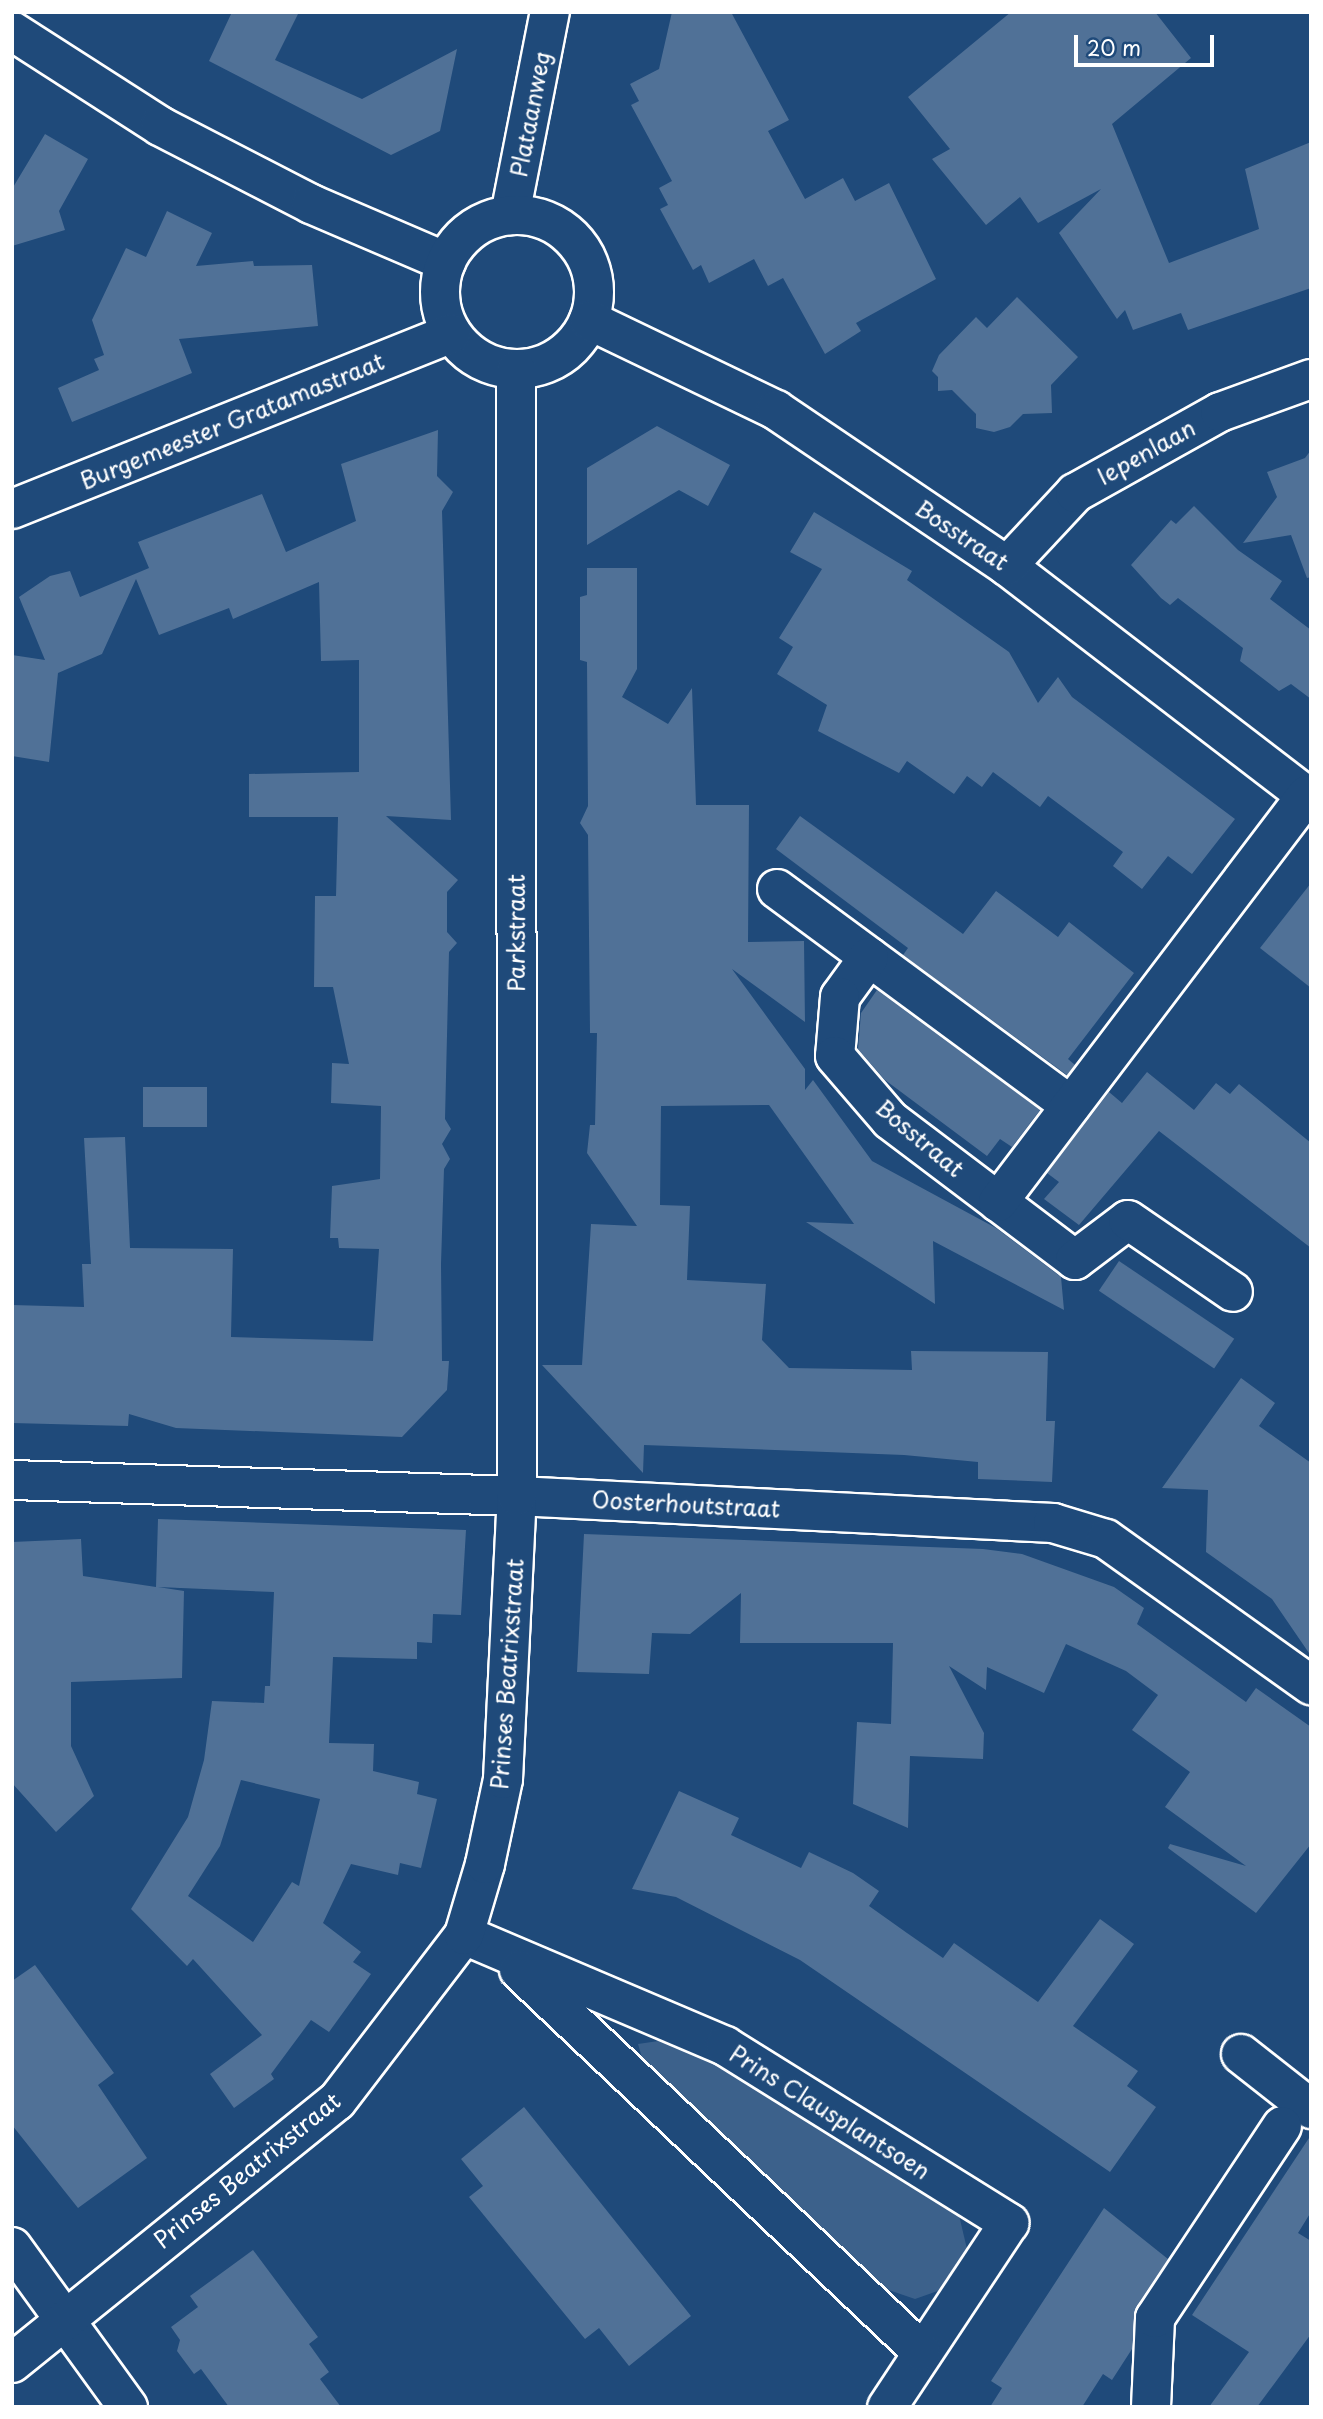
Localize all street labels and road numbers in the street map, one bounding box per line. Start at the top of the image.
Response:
street label: Plataanweg [504,49,556,179]
street label: Burgemeester Gratamastraat [75,347,389,495]
street label: Iepenlaan [1092,414,1200,490]
street label: Bosstraat [910,494,1014,576]
street label: Parkstraat [502,874,530,992]
street label: Bosstraat [871,1093,969,1183]
street label: Oosterhoutstraat [591,1485,781,1523]
street label: Prinses Beatrixstraat [485,1557,529,1791]
street label: Prins Clausplantsoen [725,2039,935,2185]
street label: Prinses Beatrixstraat [148,2086,346,2254]

